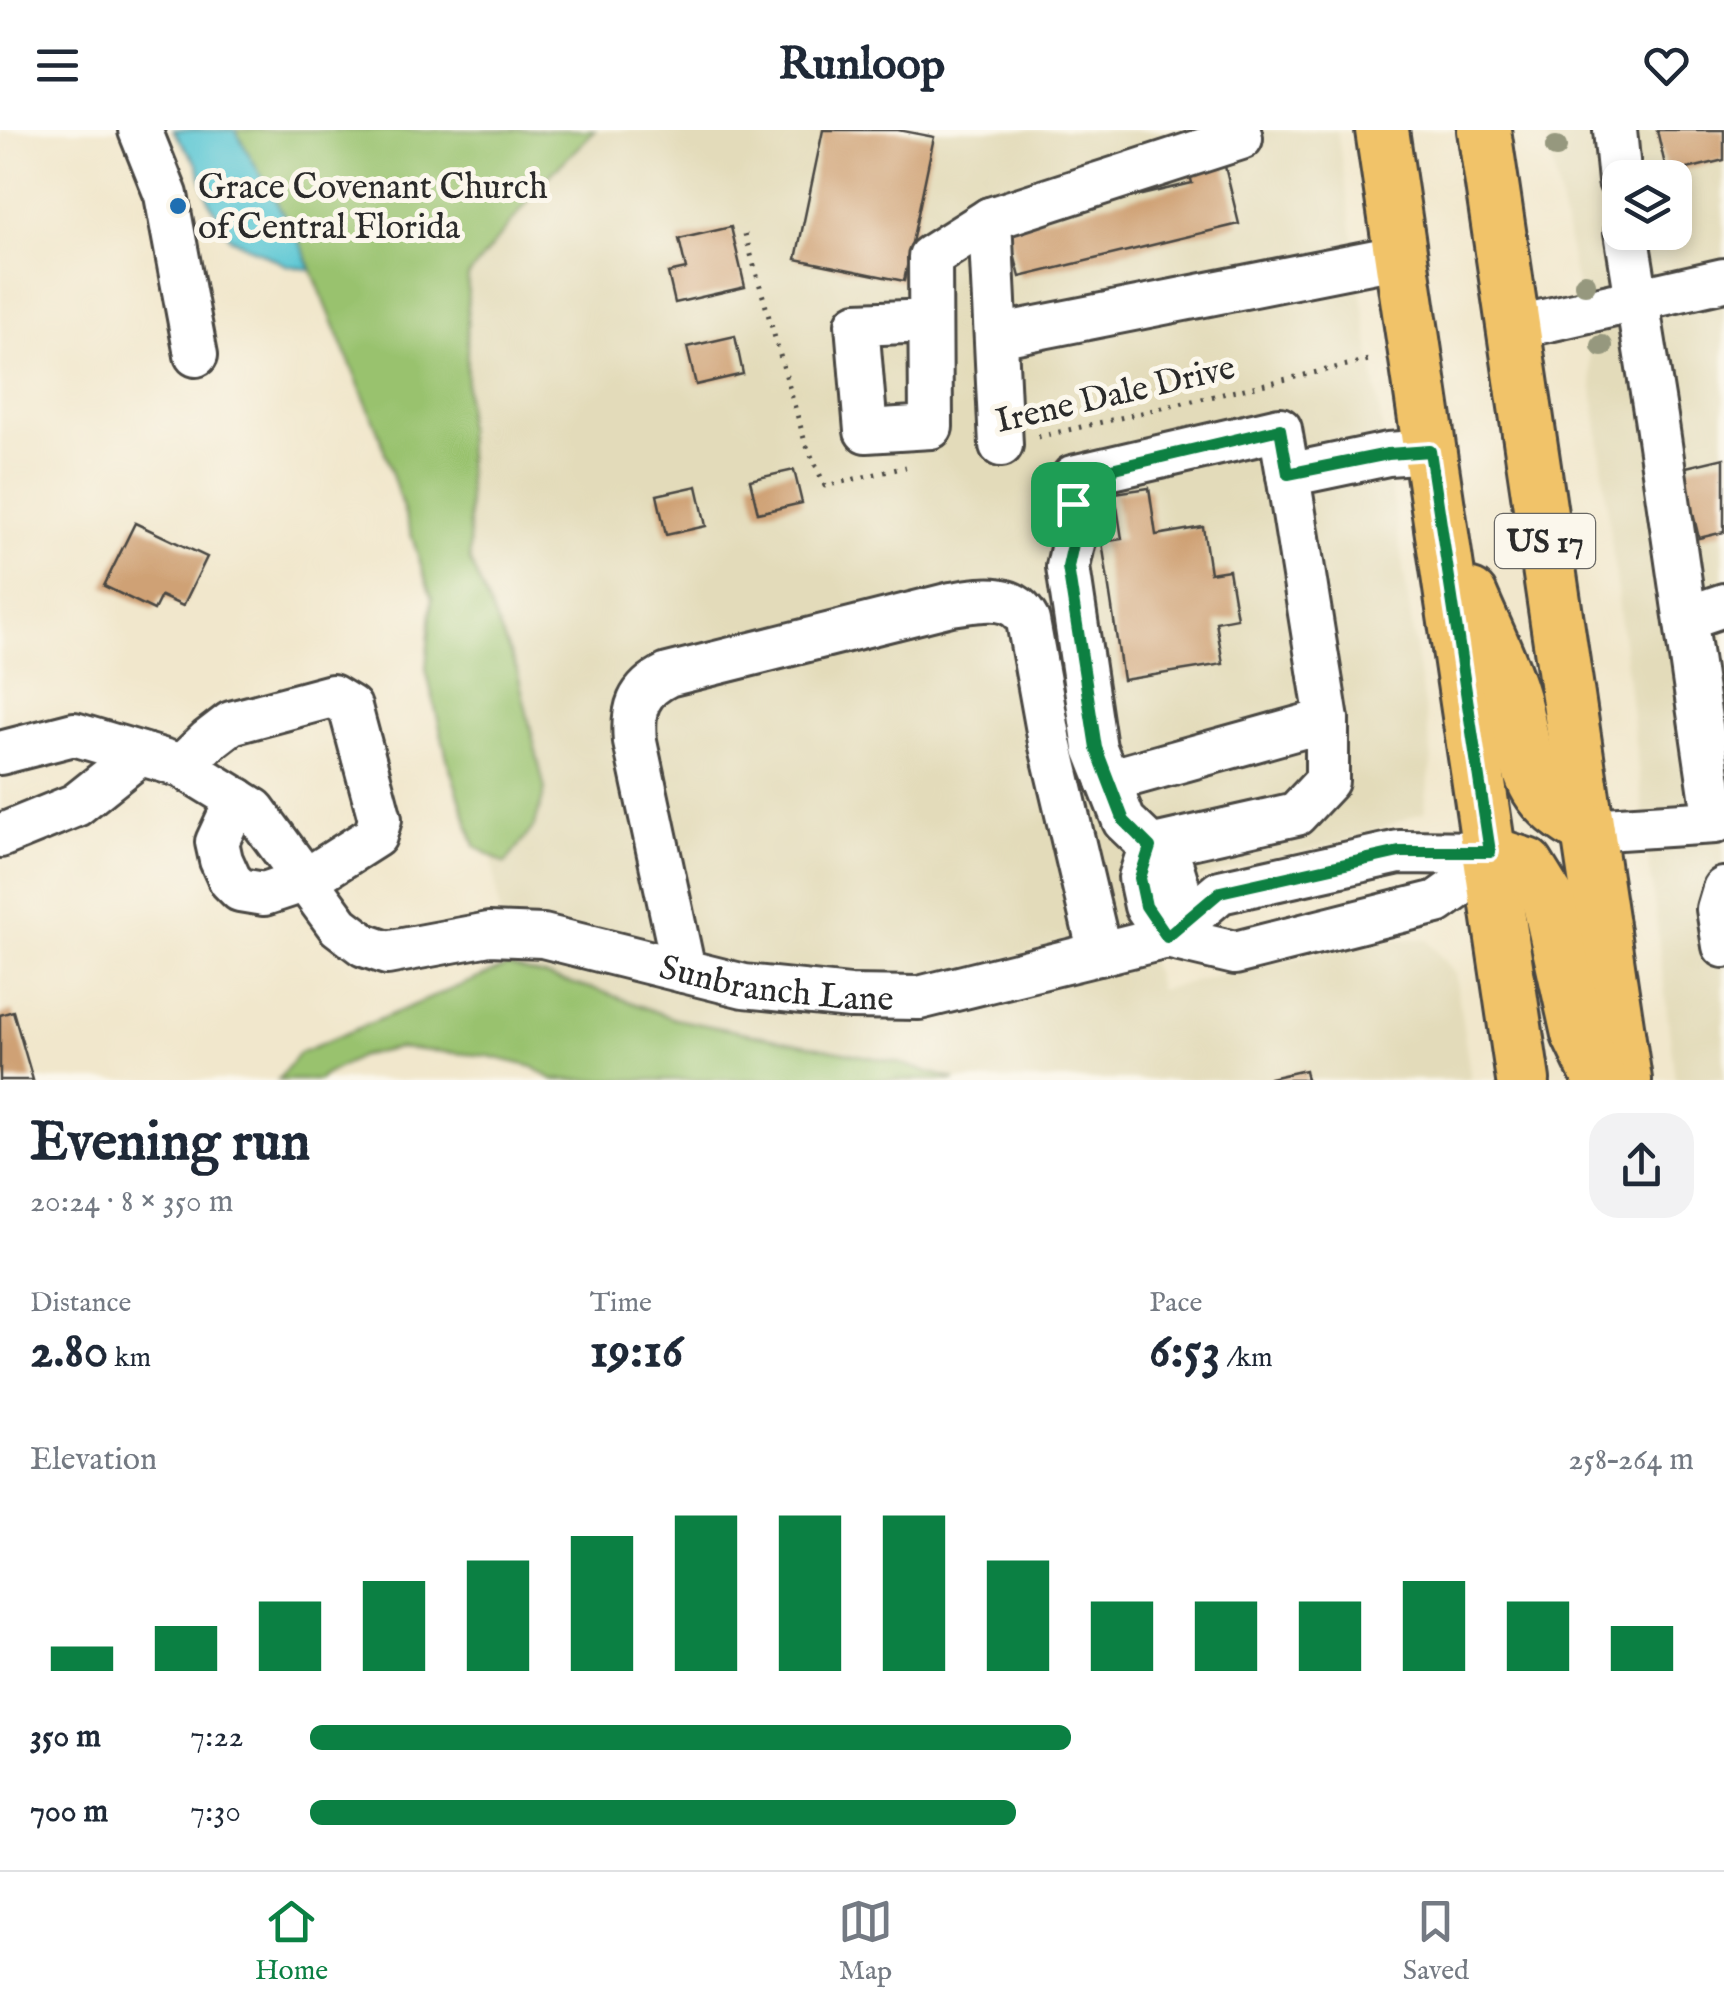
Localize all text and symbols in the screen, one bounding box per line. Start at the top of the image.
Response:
text: Runloop [779,37,945,94]
icon: menu [30,38,85,93]
icon: heart [1639,38,1694,93]
map controls [1602,160,1692,250]
button: layers [1602,160,1692,250]
place label: Grace Covenant Church of Central Florida [198,166,548,251]
marker: Grace Covenant Church of Central Florida [167,195,189,217]
street label: Irene Dale Drive [992,346,1240,445]
pin [1031,462,1116,547]
icon: arrive [1046,477,1101,532]
road number: US 17 [1495,514,1595,568]
street label: Sunbranch Lane [655,946,894,1023]
text: Evening run [30,1109,310,1179]
button: share [1589,1113,1694,1218]
text: 20:24 · 8 × 350 m [30,1182,234,1223]
text: Distance [30,1286,131,1321]
text: Time [590,1286,652,1321]
text: Pace [1149,1286,1202,1321]
text: 2.80 [30,1321,108,1384]
text: 19:16 [590,1321,683,1384]
text: 6:53 [1149,1321,1220,1384]
text: km [108,1341,151,1376]
text: /km [1220,1341,1273,1376]
text: Elevation [30,1440,157,1481]
text: 258–264 m [1568,1440,1694,1481]
text: 350 m [30,1717,101,1758]
text: 7:22 [190,1717,243,1758]
text: 700 m [30,1792,108,1833]
text: 7:30 [190,1792,241,1833]
tab: Home [255,1894,328,1989]
tab: Map [838,1894,893,1989]
tab: Saved [1403,1894,1469,1989]

